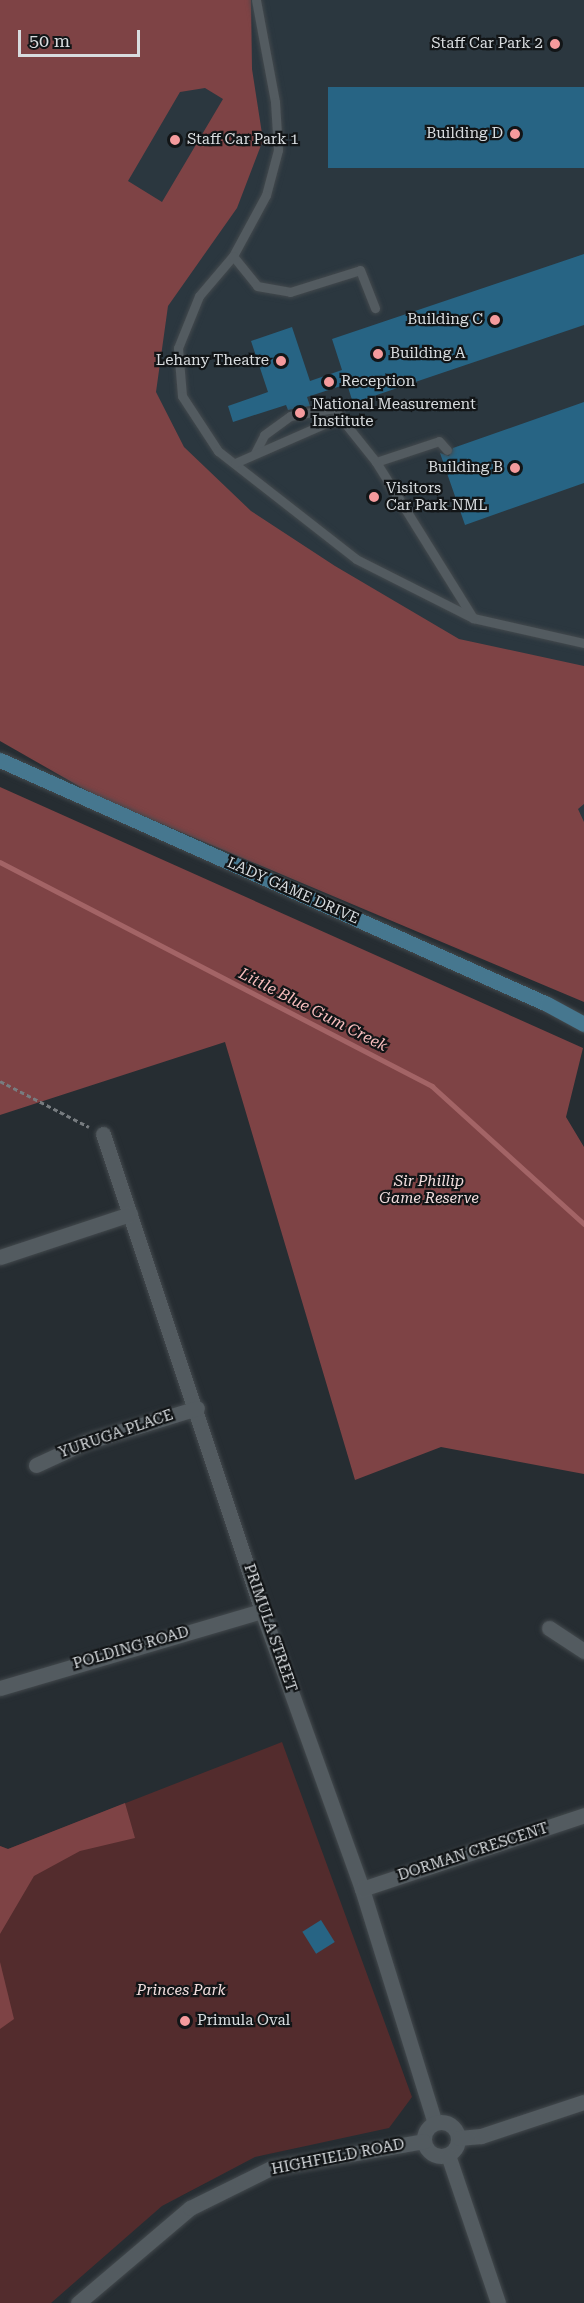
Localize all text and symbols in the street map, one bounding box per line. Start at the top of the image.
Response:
scale bar [21,18,142,56]
text: 50 m [29,30,70,51]
place label: Staff Car Park 2 [431,35,543,53]
marker: Staff Car Park 2 [548,37,562,51]
place label: Building D [426,125,503,143]
marker: Building D [508,127,522,141]
place label: Staff Car Park 1 [187,131,299,149]
marker: Staff Car Park 1 [168,133,182,147]
place label: Building C [407,311,483,329]
marker: Building C [488,313,502,327]
place label: Building A [390,345,466,363]
marker: Building A [371,347,385,361]
place label: Lehany Theatre [156,352,269,370]
marker: Lehany Theatre [274,354,288,368]
place label: Reception [341,373,415,391]
marker: Reception [322,375,336,389]
place label: National Measurement Institute [312,395,476,430]
marker: National Measurement Institute [293,406,307,420]
place label: Building B [428,459,503,477]
marker: Building B [508,461,522,475]
place label: Visitors Car Park NML [386,479,487,514]
marker: Visitors Car Park NML [367,490,381,504]
street label: LADY GAME DRIVE [224,854,362,928]
water label: Little Blue Gum Creek [236,964,390,1056]
park label: Sir Phillip Game Reserve [379,1172,479,1207]
street label: YURUGA PLACE [56,1406,176,1462]
street label: PRIMULA STREET [240,1562,300,1694]
street label: POLDING ROAD [71,1623,191,1673]
street label: DORMAN CRESCENT [396,1819,550,1885]
park label: Princes Park [136,1982,226,2000]
place label: Primula Oval [197,2012,290,2030]
marker: Primula Oval [178,2014,192,2028]
street label: HIGHFIELD ROAD [270,2135,406,2179]

